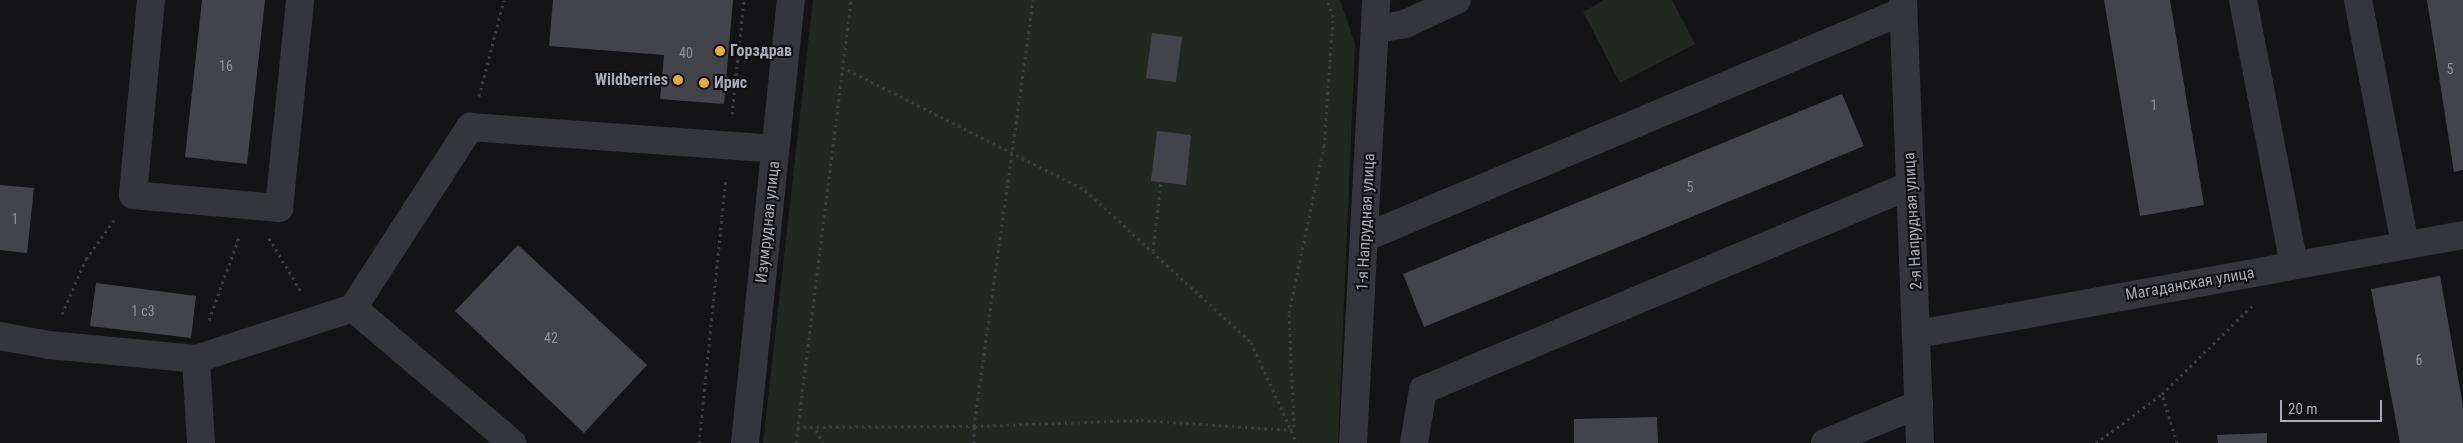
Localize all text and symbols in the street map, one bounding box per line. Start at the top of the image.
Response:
place label: Горздрав [730,41,792,61]
house number: 40 [679,45,693,61]
marker: Горздрав [714,45,726,57]
house number: 16 [219,58,233,74]
house number: 5 [2447,61,2453,77]
place label: Wildberries [595,70,668,90]
place label: Ирис [714,73,747,93]
marker: Wildberries [672,74,684,86]
marker: Ирис [698,77,710,89]
house number: 1 [2151,97,2157,113]
street label: 2-я Напрудная улица [1900,152,1926,290]
street label: 1-я Напрудная улица [1353,153,1379,291]
street label: Изумрудная улица [752,160,784,284]
house number: 5 [1687,179,1693,195]
house number: 1 [12,211,18,227]
street label: Магаданская улица [2124,263,2256,305]
house number: 1 с3 [131,303,155,319]
house number: 42 [544,330,558,346]
house number: 6 [2416,352,2422,368]
scale bar [2283,390,2386,422]
text: 20 m [2288,400,2318,418]

